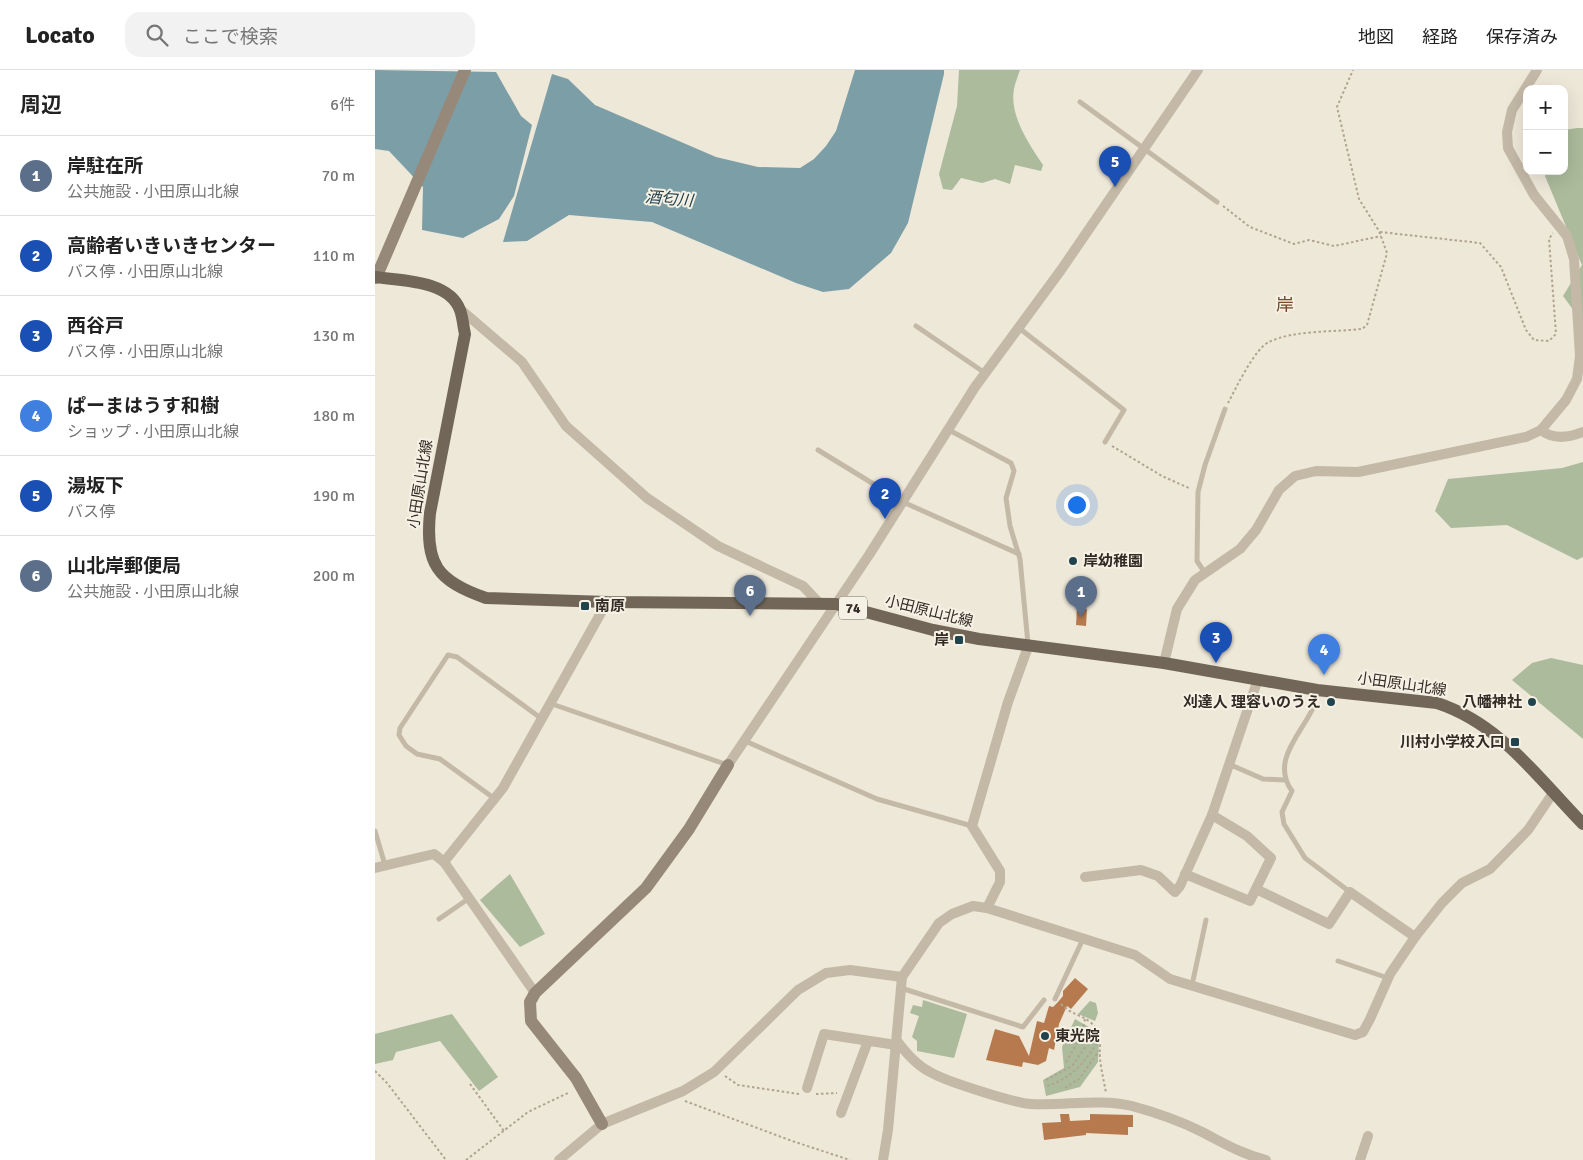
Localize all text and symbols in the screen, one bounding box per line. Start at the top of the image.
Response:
search box [125,12,475,57]
text: Locato [25,20,95,50]
icon: search [143,21,171,49]
text: ここで検索 [183,25,278,49]
text: 地図 [1358,26,1394,48]
text: 経路 [1422,26,1458,48]
text: 保存済み [1486,26,1558,48]
map controls [1523,85,1568,175]
button: + [1523,85,1568,130]
text: 周辺 [20,92,62,118]
text: 6件 [330,95,355,115]
button: − [1523,130,1568,175]
pin: 5 [1099,146,1131,187]
text: 岸駐在所 [67,154,143,178]
text: 1 [32,166,40,186]
text: 70 m [321,166,355,186]
text: 公共施設 · 小田原山北線 [67,182,239,202]
water label: 酒匂川 [644,187,696,211]
text: 高齢者いきいきセンター [67,234,276,258]
text: 2 [32,246,40,266]
text: 110 m [313,246,355,266]
text: バス停 · 小田原山北線 [67,262,223,282]
district label: 岸 [1276,294,1294,316]
text: 西谷戸 [67,314,124,338]
text: 3 [32,326,40,346]
text: 130 m [313,326,355,346]
text: バス停 · 小田原山北線 [67,342,223,362]
text: ぱーまはうす和樹 [67,394,219,418]
text: 4 [32,406,40,426]
text: 180 m [313,406,355,426]
text: ショップ · 小田原山北線 [67,422,239,442]
street label: 小田原山北線 [404,438,436,530]
text: 湯坂下 [67,474,124,498]
pin: 2 [869,478,901,519]
text: 5 [32,486,40,506]
text: 190 m [313,486,355,506]
your location [1064,492,1090,518]
text: バス停 [67,502,115,522]
place label: 岸幼稚園 [1083,552,1143,570]
text: 山北岸郵便局 [67,554,181,578]
marker: 岸幼稚園 [1067,555,1079,567]
text: 6 [32,566,40,586]
text: 200 m [313,566,355,586]
pin: 6 [734,575,766,616]
pin: 1 [1065,576,1097,617]
text: 公共施設 · 小田原山北線 [67,582,239,602]
street label: 小田原山北線 [883,591,975,631]
road number: 74 [839,596,867,620]
place label: 南原 [595,597,625,615]
marker: 南原 [579,600,591,612]
pin: 3 [1200,622,1232,663]
place label: 岸 [934,631,949,649]
marker: 岸 [953,634,965,646]
pin: 4 [1308,634,1340,675]
street label: 小田原山北線 [1356,669,1448,699]
place label: 刈達人 理容いのうえ [1183,693,1321,711]
place label: 八幡神社 [1462,693,1522,711]
marker: 刈達人 理容いのうえ [1325,696,1337,708]
marker: 八幡神社 [1526,696,1538,708]
place label: 川村小学校入口 [1400,733,1505,751]
marker: 川村小学校入口 [1509,736,1521,748]
place label: 東光院 [1055,1027,1100,1045]
marker: 東光院 [1039,1030,1051,1042]

